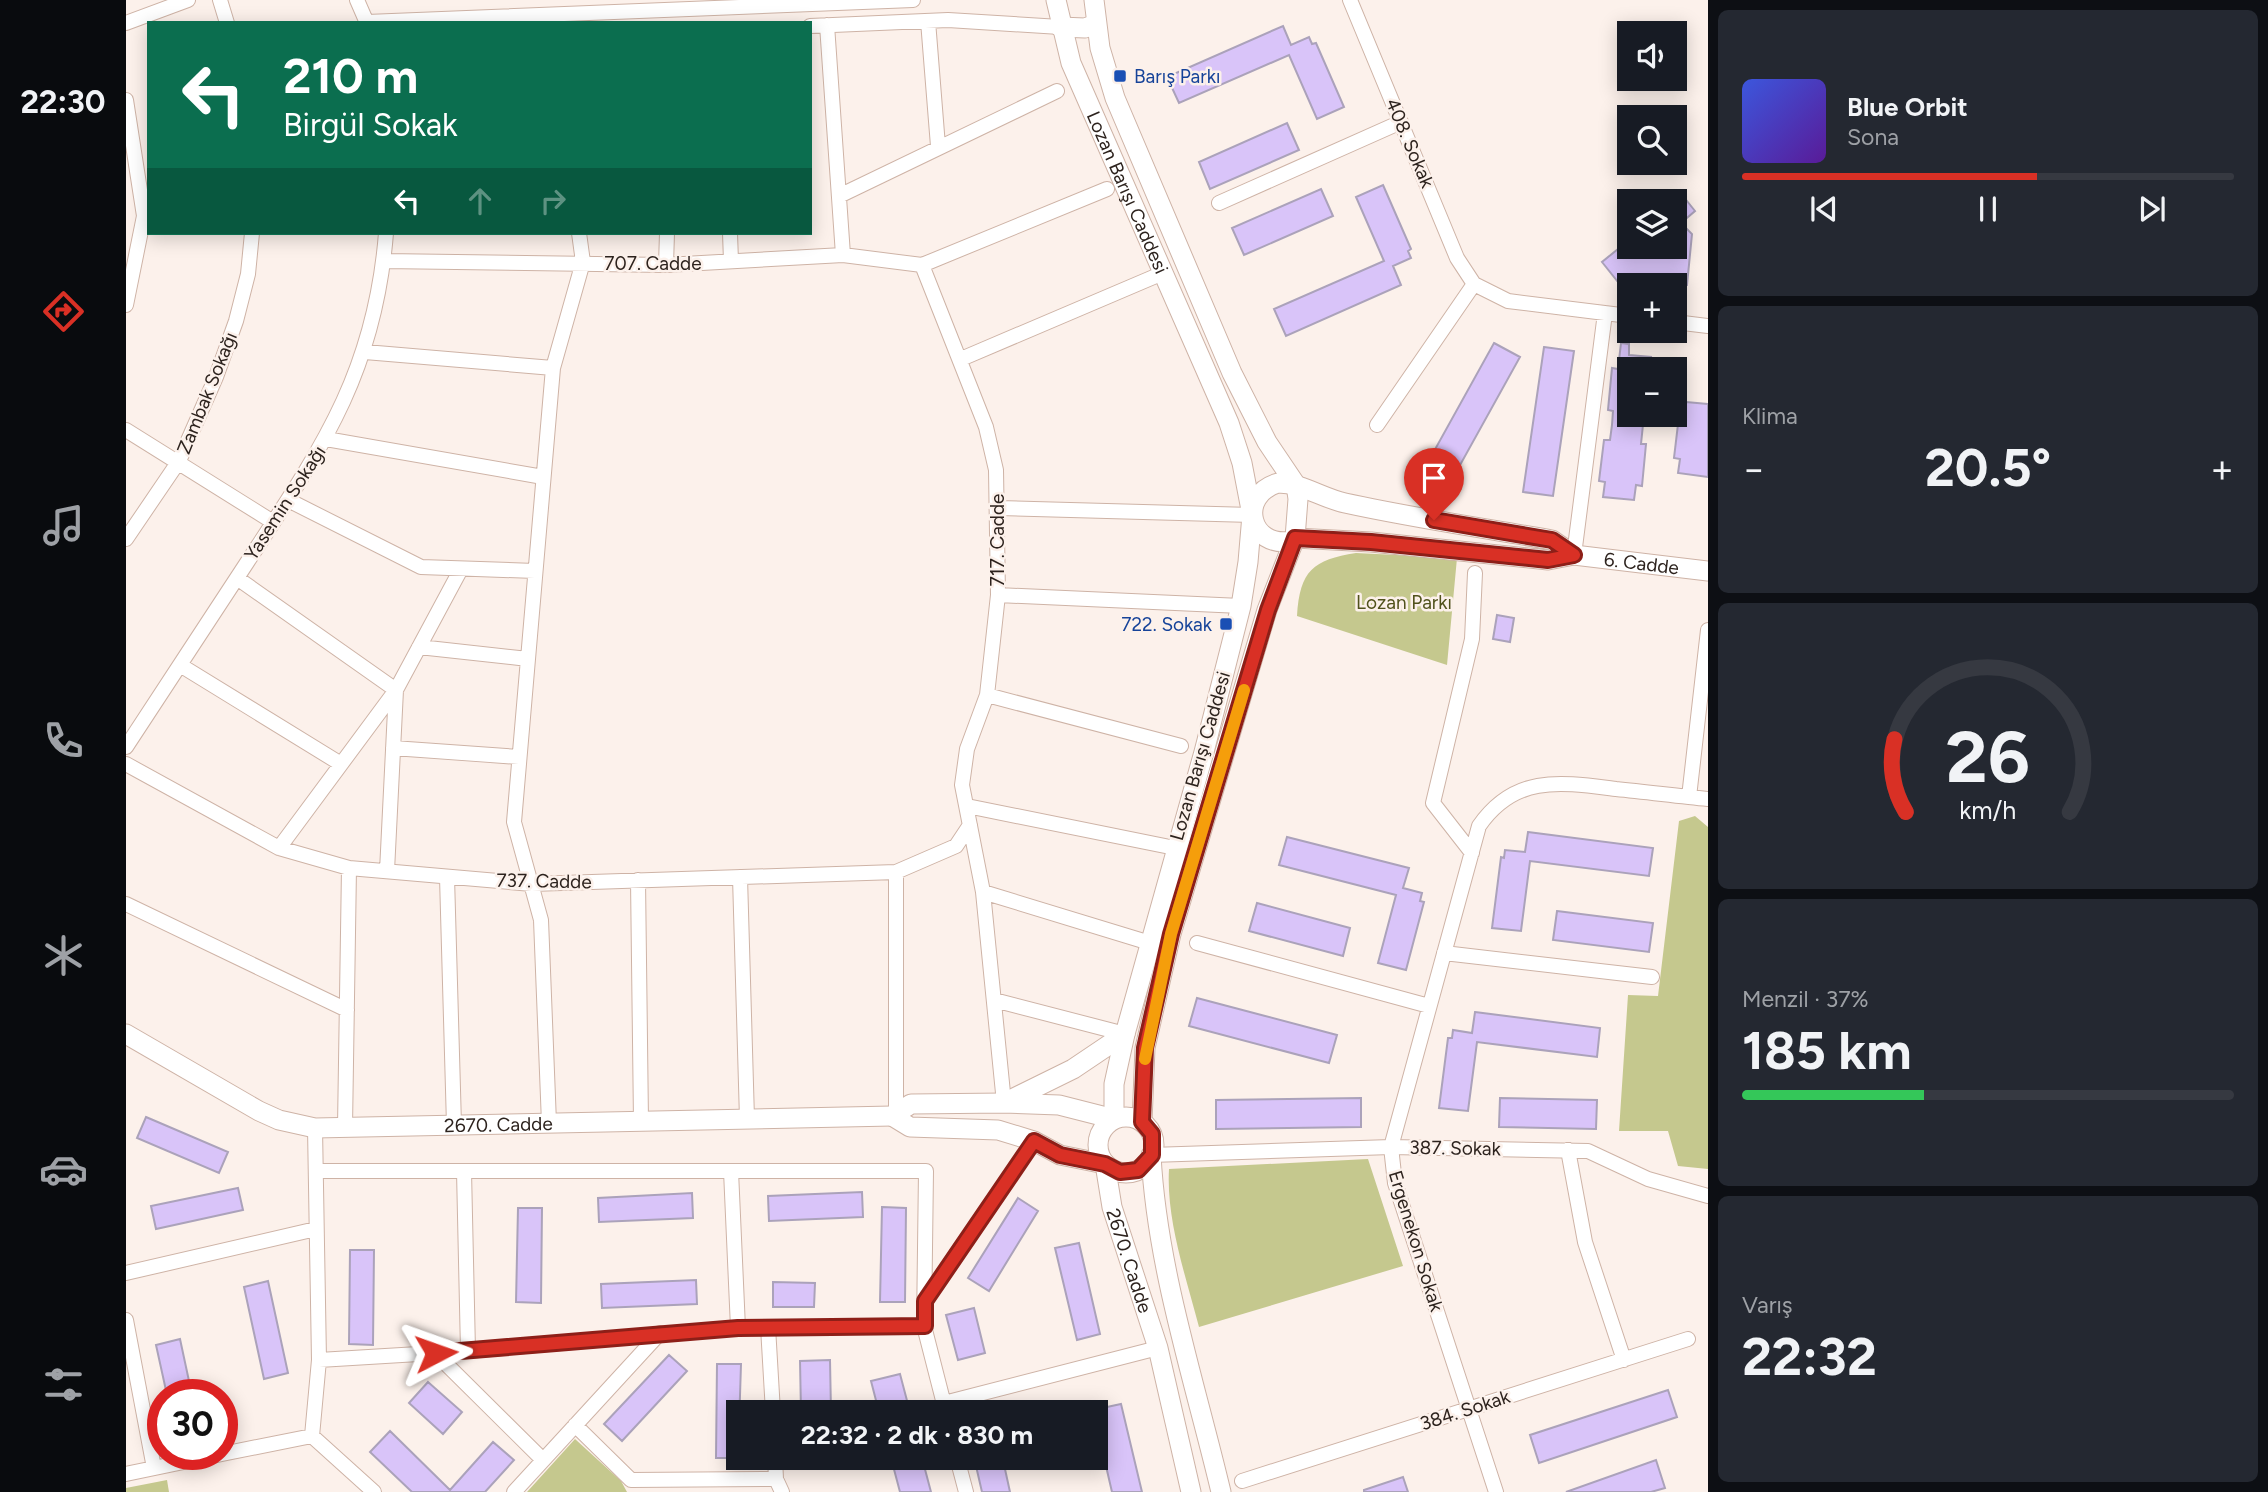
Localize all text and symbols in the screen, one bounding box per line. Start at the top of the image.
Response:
map controls [1617,21,1687,427]
button: sound [1617,21,1687,91]
text: 210 m [283,46,418,105]
icon: left [168,49,259,140]
place label: Barış Parkı [1134,65,1220,88]
marker: Barış Parkı [1112,68,1128,84]
text: 22:30 [20,83,106,121]
text: Blue Orbit [1847,91,1968,123]
street label: 408. Sokak [1381,95,1439,192]
button: search [1617,105,1687,175]
text: Birgül Sokak [283,106,458,144]
street label: Lozan Barışı Caddesi [1082,108,1173,277]
text: Sona [1847,123,1899,151]
icon: left [388,182,426,220]
icon: ahead [461,182,499,220]
icon: right [534,182,572,220]
button: layers [1617,189,1687,259]
icon: previous [1805,190,1843,228]
icon: pause [1969,190,2007,228]
icon: next [2133,190,2171,228]
street label: 707. Cadde [604,252,702,275]
button: + [1617,273,1687,343]
icon: directions [39,287,88,336]
street label: Zambak Sokağı [172,329,242,457]
button: − [1617,357,1687,427]
text: Klima [1742,402,1798,430]
text: 20.5° [1925,437,2051,499]
street label: Yasemin Sokağı [239,441,331,565]
text: − [1742,446,1766,492]
text: + [2210,446,2234,492]
pin [1404,448,1464,520]
icon: arrive [1415,459,1453,497]
street label: 717. Cadde [986,494,1009,586]
icon: music [39,501,88,550]
street label: 6. Cadde [1603,547,1680,579]
park label: Lozan Parkı [1356,591,1452,614]
place label: 722. Sokak [1121,613,1213,636]
marker: 722. Sokak [1218,616,1234,632]
street label: Lozan Barışı Caddesi [1165,669,1235,843]
text: 26 [1946,713,2030,800]
icon: phone [39,716,88,765]
text: km/h [1959,795,2017,825]
street label: 737. Cadde [496,869,592,893]
icon: climate [39,931,88,980]
text: Menzil · 37% [1742,985,1869,1013]
text: 185 km [1742,1020,1912,1082]
street label: 2670. Cadde [444,1112,553,1137]
street label: 387. Sokak [1409,1136,1502,1160]
icon: car [39,1145,88,1194]
street label: Ergenekon Sokak [1384,1168,1449,1315]
street label: 2670. Cadde [1102,1206,1157,1316]
text: Varış [1742,1291,1793,1319]
position arrow [399,1316,473,1390]
text: 22:32 [1742,1326,1877,1388]
icon: filters [39,1360,88,1409]
speed limit sign: 30 [147,1379,238,1470]
street label: 384. Sokak [1417,1384,1514,1435]
text: 22:32 · 2 dk · 830 m [801,1419,1033,1451]

